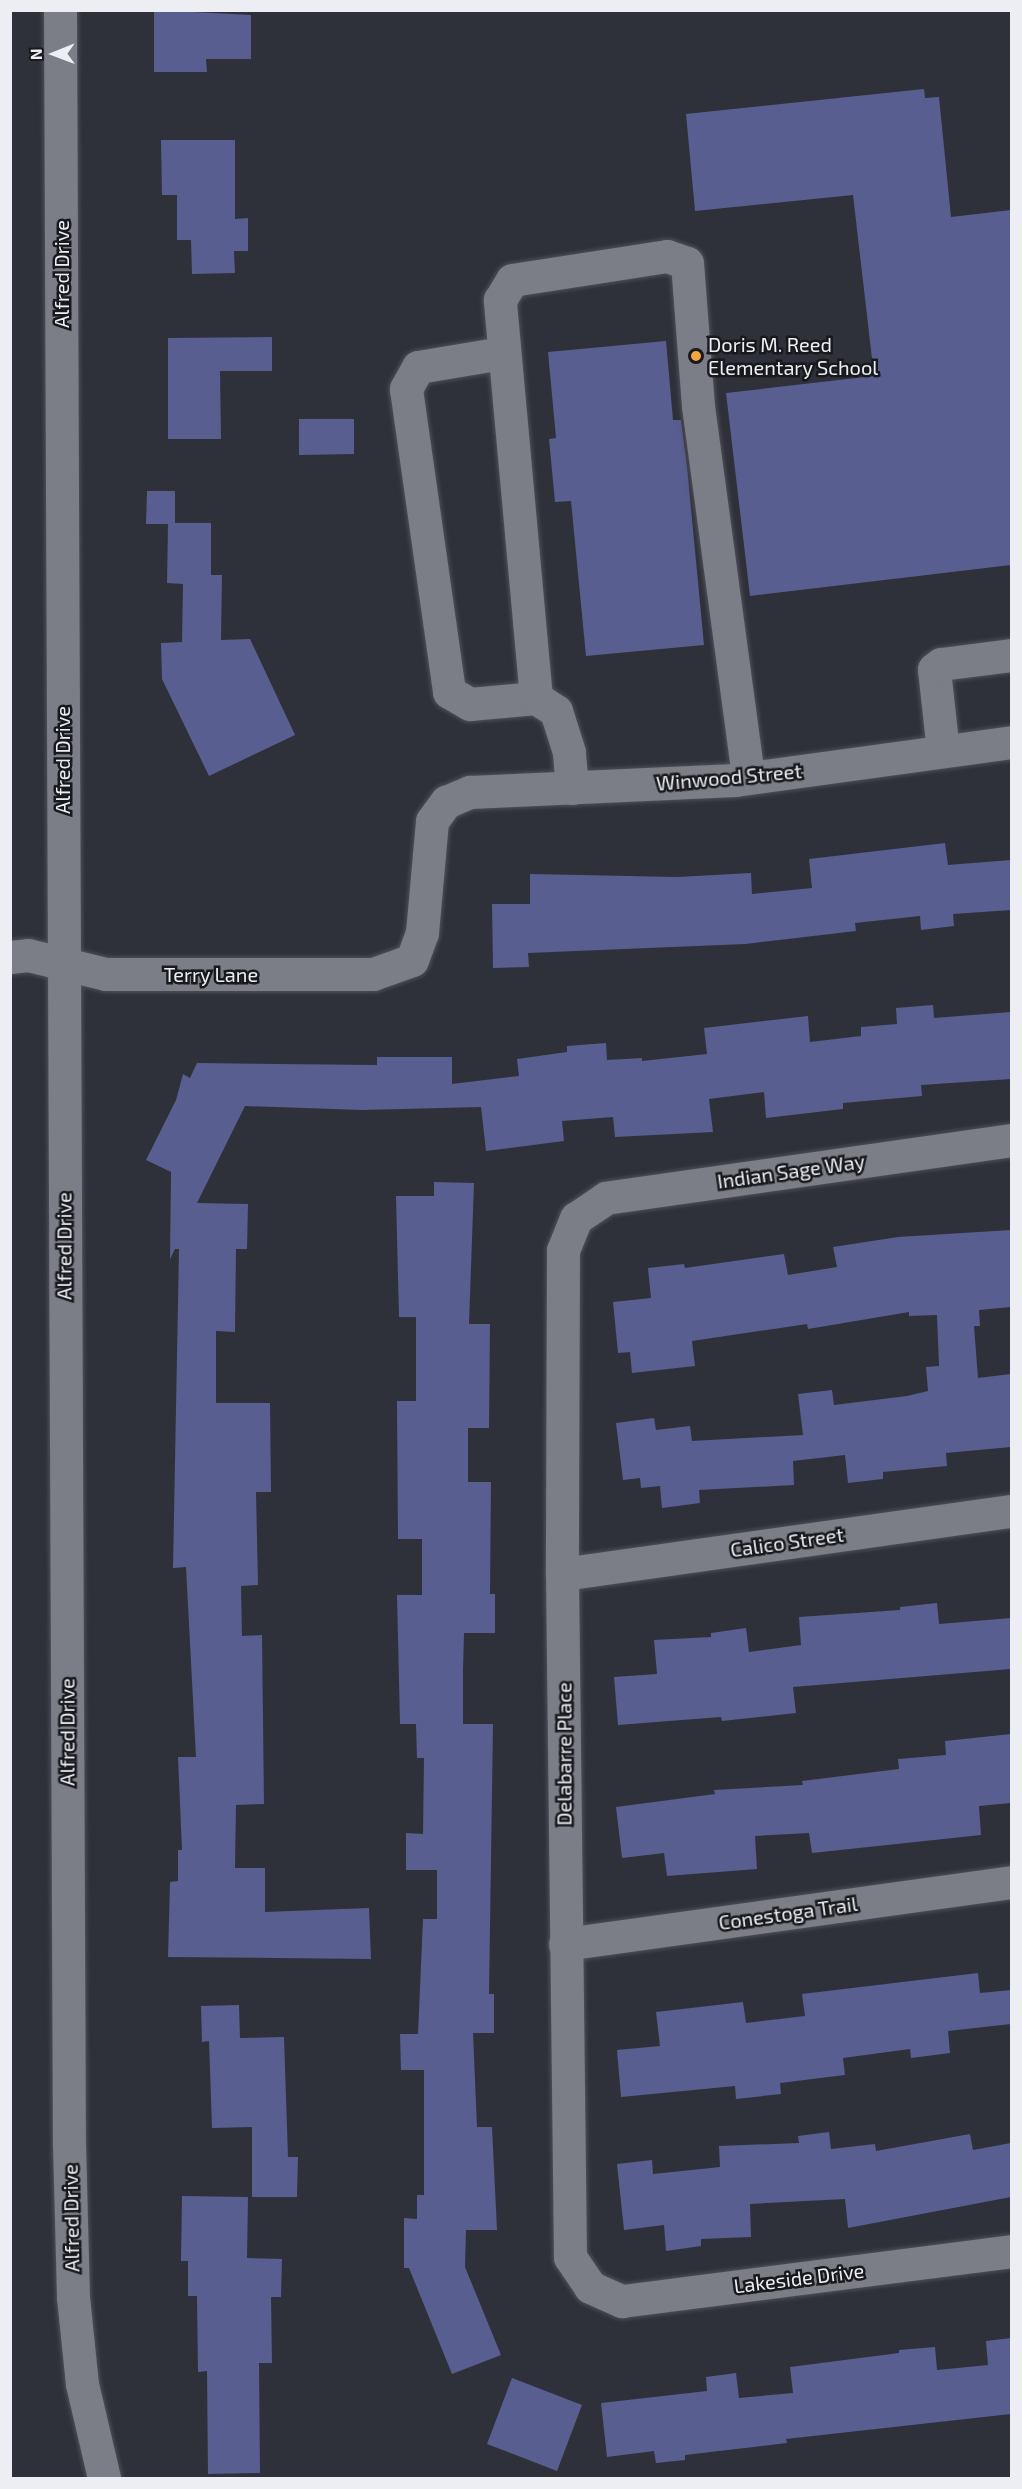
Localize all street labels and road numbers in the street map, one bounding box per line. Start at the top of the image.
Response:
street label: Alfred Drive [49,220,73,328]
street label: Alfred Drive [50,706,74,814]
street label: Winwood Street [655,759,803,795]
street label: Terry Lane [164,962,258,986]
street label: Indian Sage Way [716,1149,866,1193]
street label: Alfred Drive [52,1192,76,1300]
street label: Calico Street [729,1522,845,1562]
street label: Alfred Drive [55,1678,79,1786]
street label: Delabarre Place [552,1682,576,1826]
street label: Conestoga Trail [717,1891,859,1935]
street label: Alfred Drive [58,2164,84,2272]
street label: Lakeside Drive [732,2258,866,2298]

